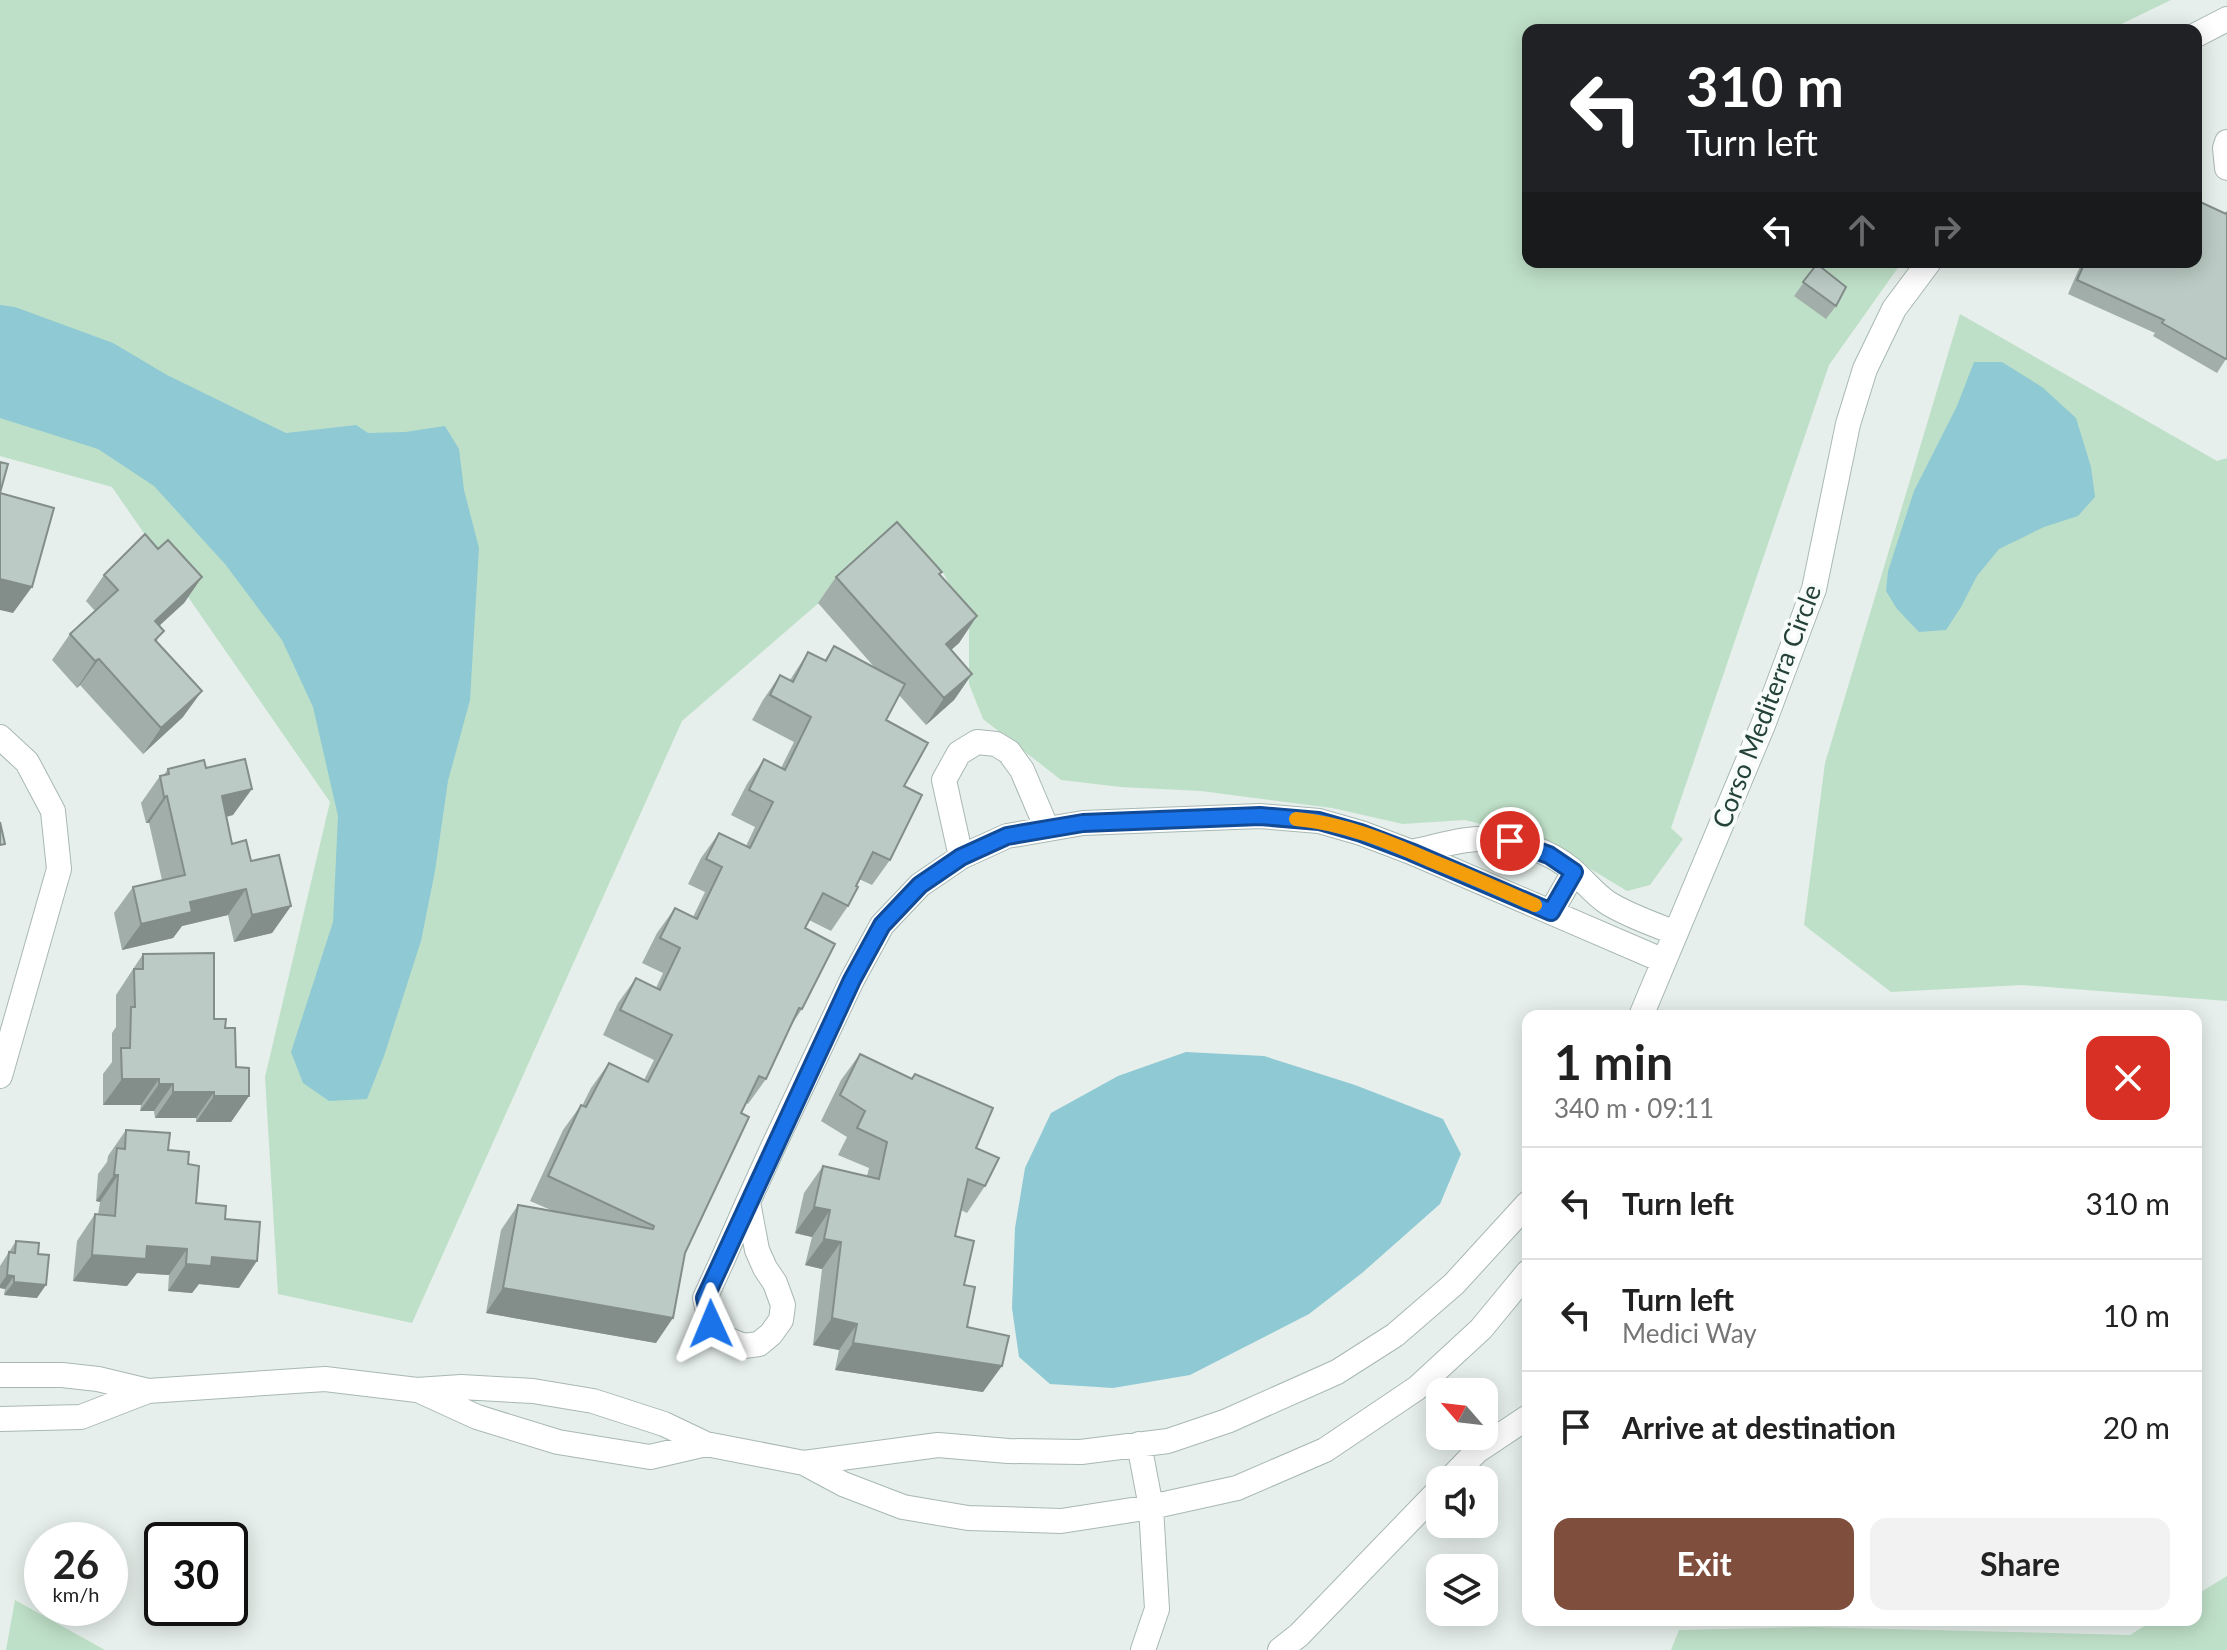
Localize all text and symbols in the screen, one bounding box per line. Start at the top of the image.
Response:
text: 310 m [1686,52,1844,119]
icon: left [1554,56,1658,160]
text: Turn left [1686,120,1818,164]
icon: left [1756,208,1800,252]
icon: ahead [1840,208,1884,252]
icon: right [1924,208,1968,252]
street label: Corso Mediterra Circle [1705,580,1827,832]
pin [1476,807,1544,875]
icon: arrive [1488,819,1532,863]
text: 1 min [1554,1033,1673,1090]
button: close [2086,1036,2170,1120]
text: 340 m · 09:11 [1554,1092,1714,1124]
icon: left [1554,1181,1598,1225]
text: Turn left [1622,1185,1734,1221]
text: 310 m [2085,1185,2170,1221]
text: Turn left [1622,1281,1734,1317]
position arrow [669,1282,753,1366]
icon: left [1554,1293,1598,1337]
text: 10 m [2103,1297,2170,1333]
text: Medici Way [1622,1317,1757,1349]
north arrow [1426,1378,1498,1450]
map controls [1426,1378,1498,1626]
icon: arrive [1554,1405,1598,1449]
text: Arrive at destination [1622,1409,1896,1445]
text: 20 m [2103,1409,2170,1445]
button: sound [1426,1466,1498,1538]
button: Exit [1554,1518,1854,1610]
button: Share [1870,1518,2170,1610]
speed limit sign: 30 [144,1522,248,1626]
text: 26 [53,1540,99,1588]
button: layers [1426,1554,1498,1626]
text: km/h [53,1582,99,1606]

